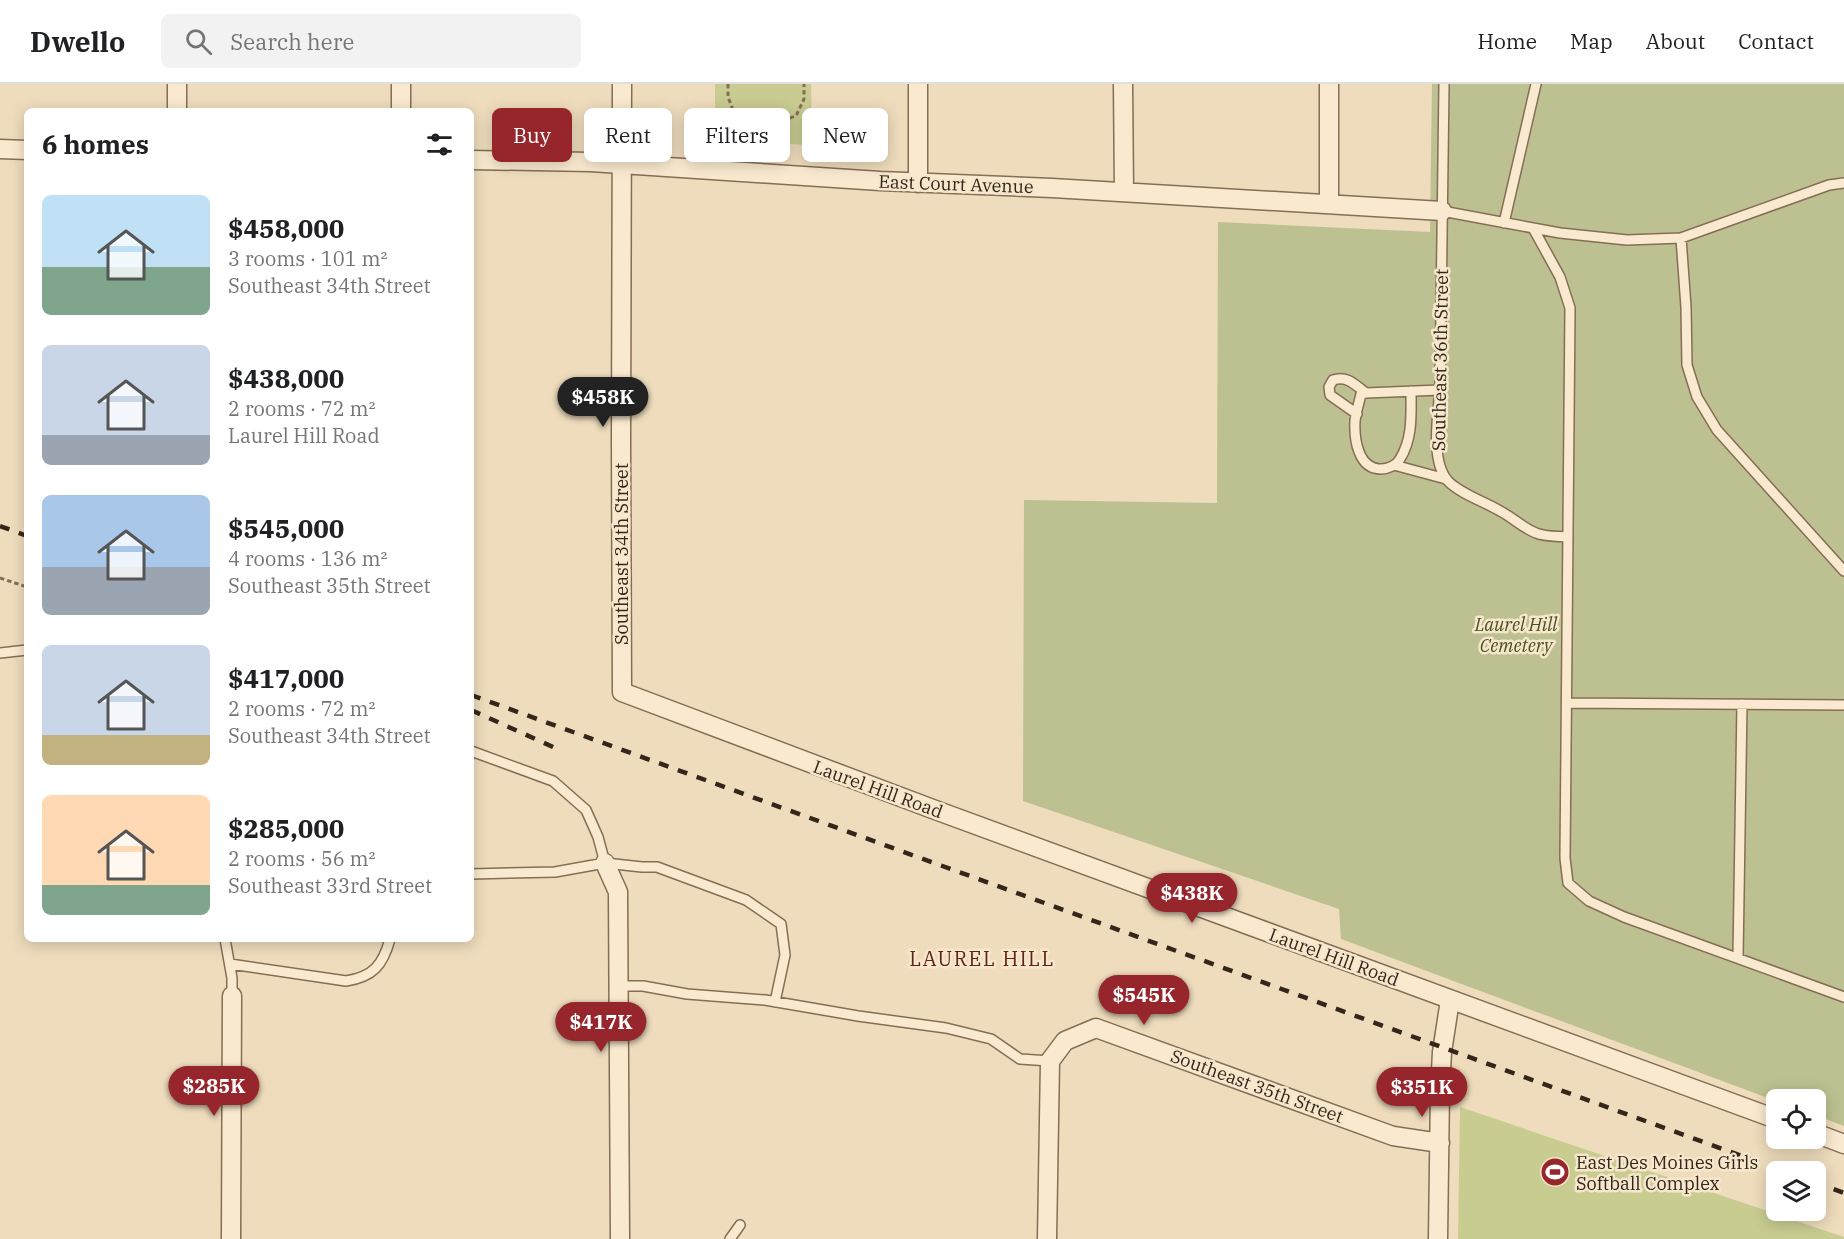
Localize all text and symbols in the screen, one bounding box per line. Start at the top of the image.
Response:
search box [161,14,581,68]
text: Dwello [30,23,125,60]
icon: search [182,25,215,58]
text: Search here [230,27,354,56]
text: Home [1477,27,1537,55]
text: Map [1570,27,1613,55]
text: About [1646,27,1705,55]
text: Contact [1738,27,1814,55]
chip: Buy [492,108,572,162]
chip: Rent [584,108,672,162]
chip: Filters [684,108,790,162]
chip: New [802,108,888,162]
text: 6 homes [42,127,149,161]
icon: filters [423,128,456,161]
street label: East Court Avenue [878,170,1034,198]
text: $458,000 [228,211,344,245]
icon: home [90,219,162,291]
text: 3 rooms · 101 m² [228,245,387,272]
street label: Southeast 36th Street [1427,269,1453,451]
text: Southeast 34th Street [228,272,430,299]
text: $438,000 [228,361,344,395]
icon: home [90,369,162,441]
pin: $458K [561,377,645,428]
text: $458K [571,383,635,410]
text: 2 rooms · 72 m² [228,395,375,422]
text: Laurel Hill Road [228,422,380,449]
street label: Southeast 34th Street [610,463,633,645]
text: $545,000 [228,511,344,545]
icon: home [90,519,162,591]
text: 4 rooms · 136 m² [228,545,387,572]
text: Southeast 35th Street [228,572,430,599]
park label: Laurel Hill Cemetery [1474,613,1558,657]
text: $417,000 [228,661,344,695]
icon: home [90,669,162,741]
text: 2 rooms · 72 m² [228,695,375,722]
text: Southeast 34th Street [228,722,430,749]
street label: Laurel Hill Road [810,755,946,823]
text: $285,000 [228,811,344,845]
icon: home [90,819,162,891]
text: 2 rooms · 56 m² [228,845,375,872]
text: Southeast 33rd Street [228,872,432,899]
pin: $438K [1150,873,1234,924]
text: $438K [1160,879,1224,906]
street label: Laurel Hill Road [1266,923,1402,991]
district label: LAUREL HILL [909,945,1055,972]
pin: $545K [1102,975,1186,1026]
text: $545K [1112,981,1176,1008]
pin: $417K [559,1002,643,1053]
text: $417K [569,1008,633,1035]
street label: Southeast 35th Street [1167,1044,1347,1128]
pin: $285K [172,1066,256,1117]
pin: $351K [1380,1067,1464,1118]
text: $285K [182,1072,246,1099]
text: $351K [1390,1073,1454,1100]
map controls [1766,1089,1826,1221]
button: locate [1766,1089,1826,1149]
place label: East Des Moines Girls Softball Complex [1576,1151,1758,1195]
sports icon: East Des Moines Girls Softball Complex [1539,1156,1571,1188]
button: layers [1766,1161,1826,1221]

